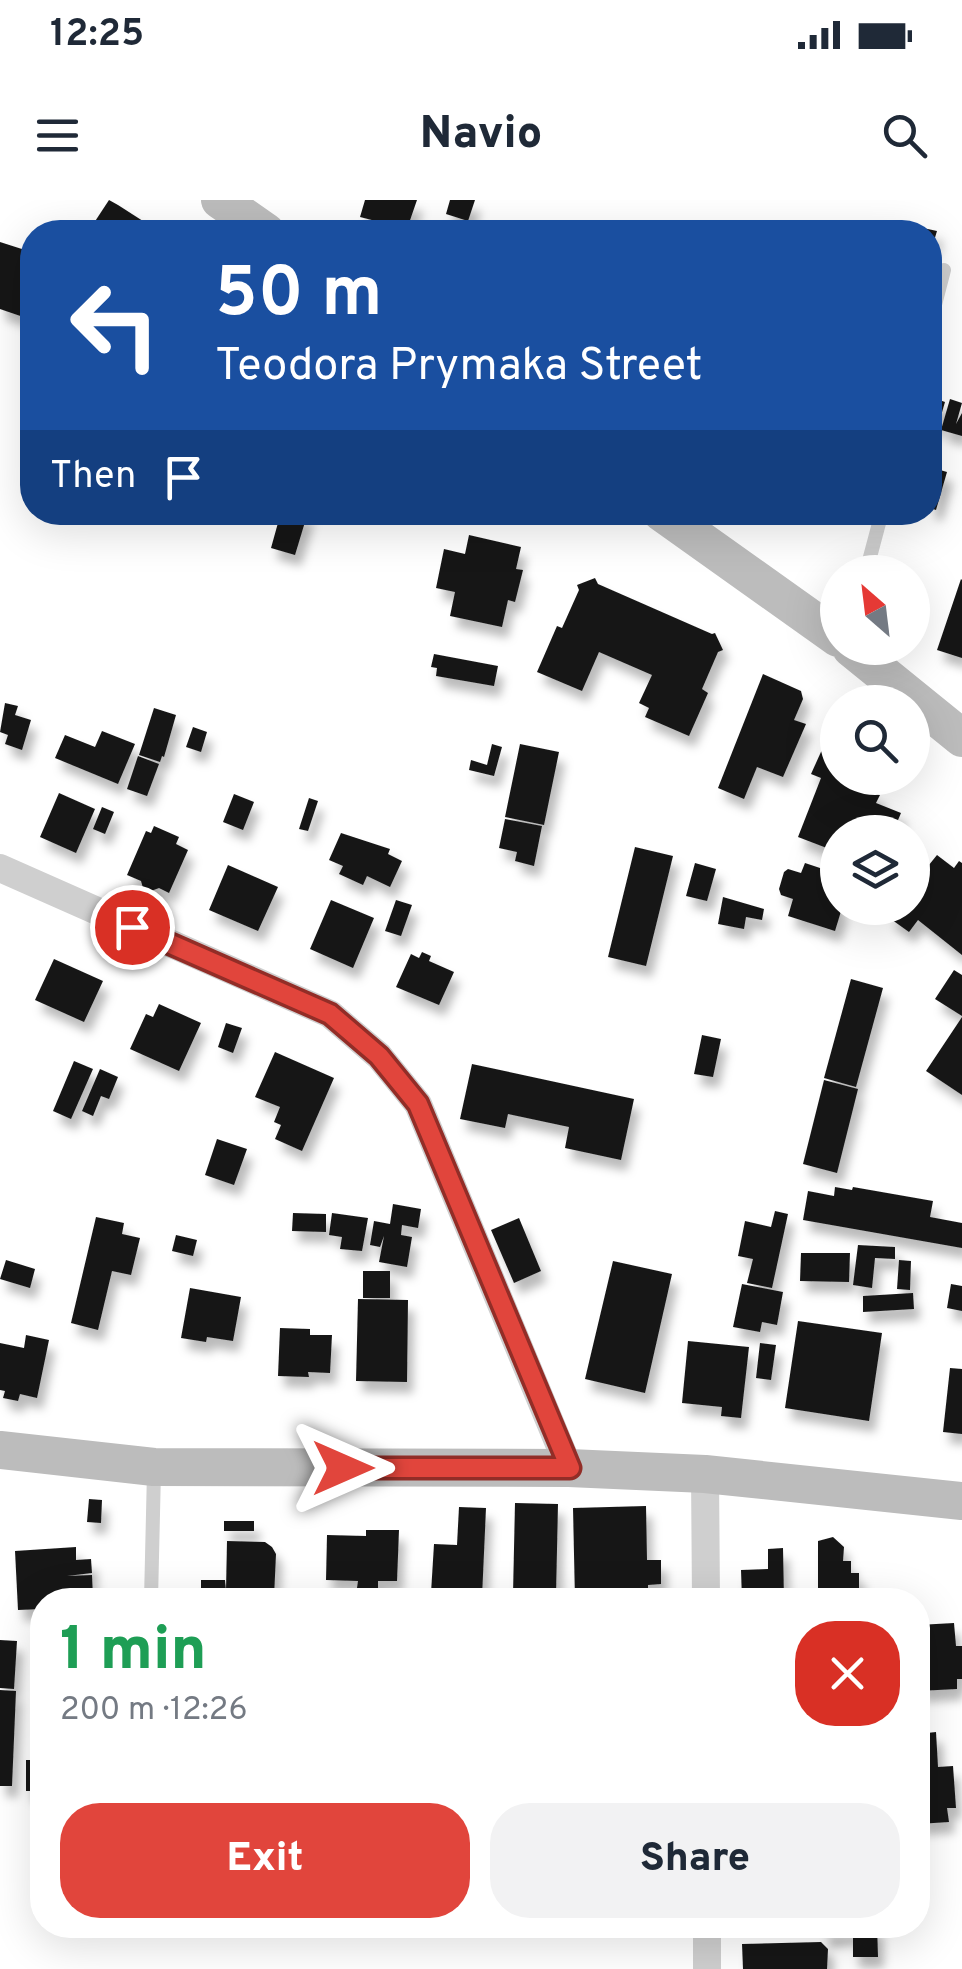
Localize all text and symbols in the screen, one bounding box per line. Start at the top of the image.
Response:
text: 12:25 [50,11,144,60]
text: Navio [420,107,542,164]
icon: menu [30,108,85,163]
icon: search [877,108,932,163]
text: 50 m [215,252,382,341]
icon: left [50,260,180,390]
text: Teodora Prymaka Street [215,339,703,396]
icon: arrive [156,450,211,505]
text: Then [50,453,136,502]
north arrow [820,555,930,665]
map controls [820,555,930,925]
button: search [820,685,930,795]
button: layers [820,815,930,925]
pin [90,885,175,970]
icon: arrive [105,900,160,955]
position arrow [291,1416,395,1520]
text: 1 min [60,1615,207,1691]
button: close [795,1621,900,1726]
text: 200 m · 12:26 [60,1691,248,1731]
button: Exit [60,1803,470,1918]
button: Share [490,1803,900,1918]

